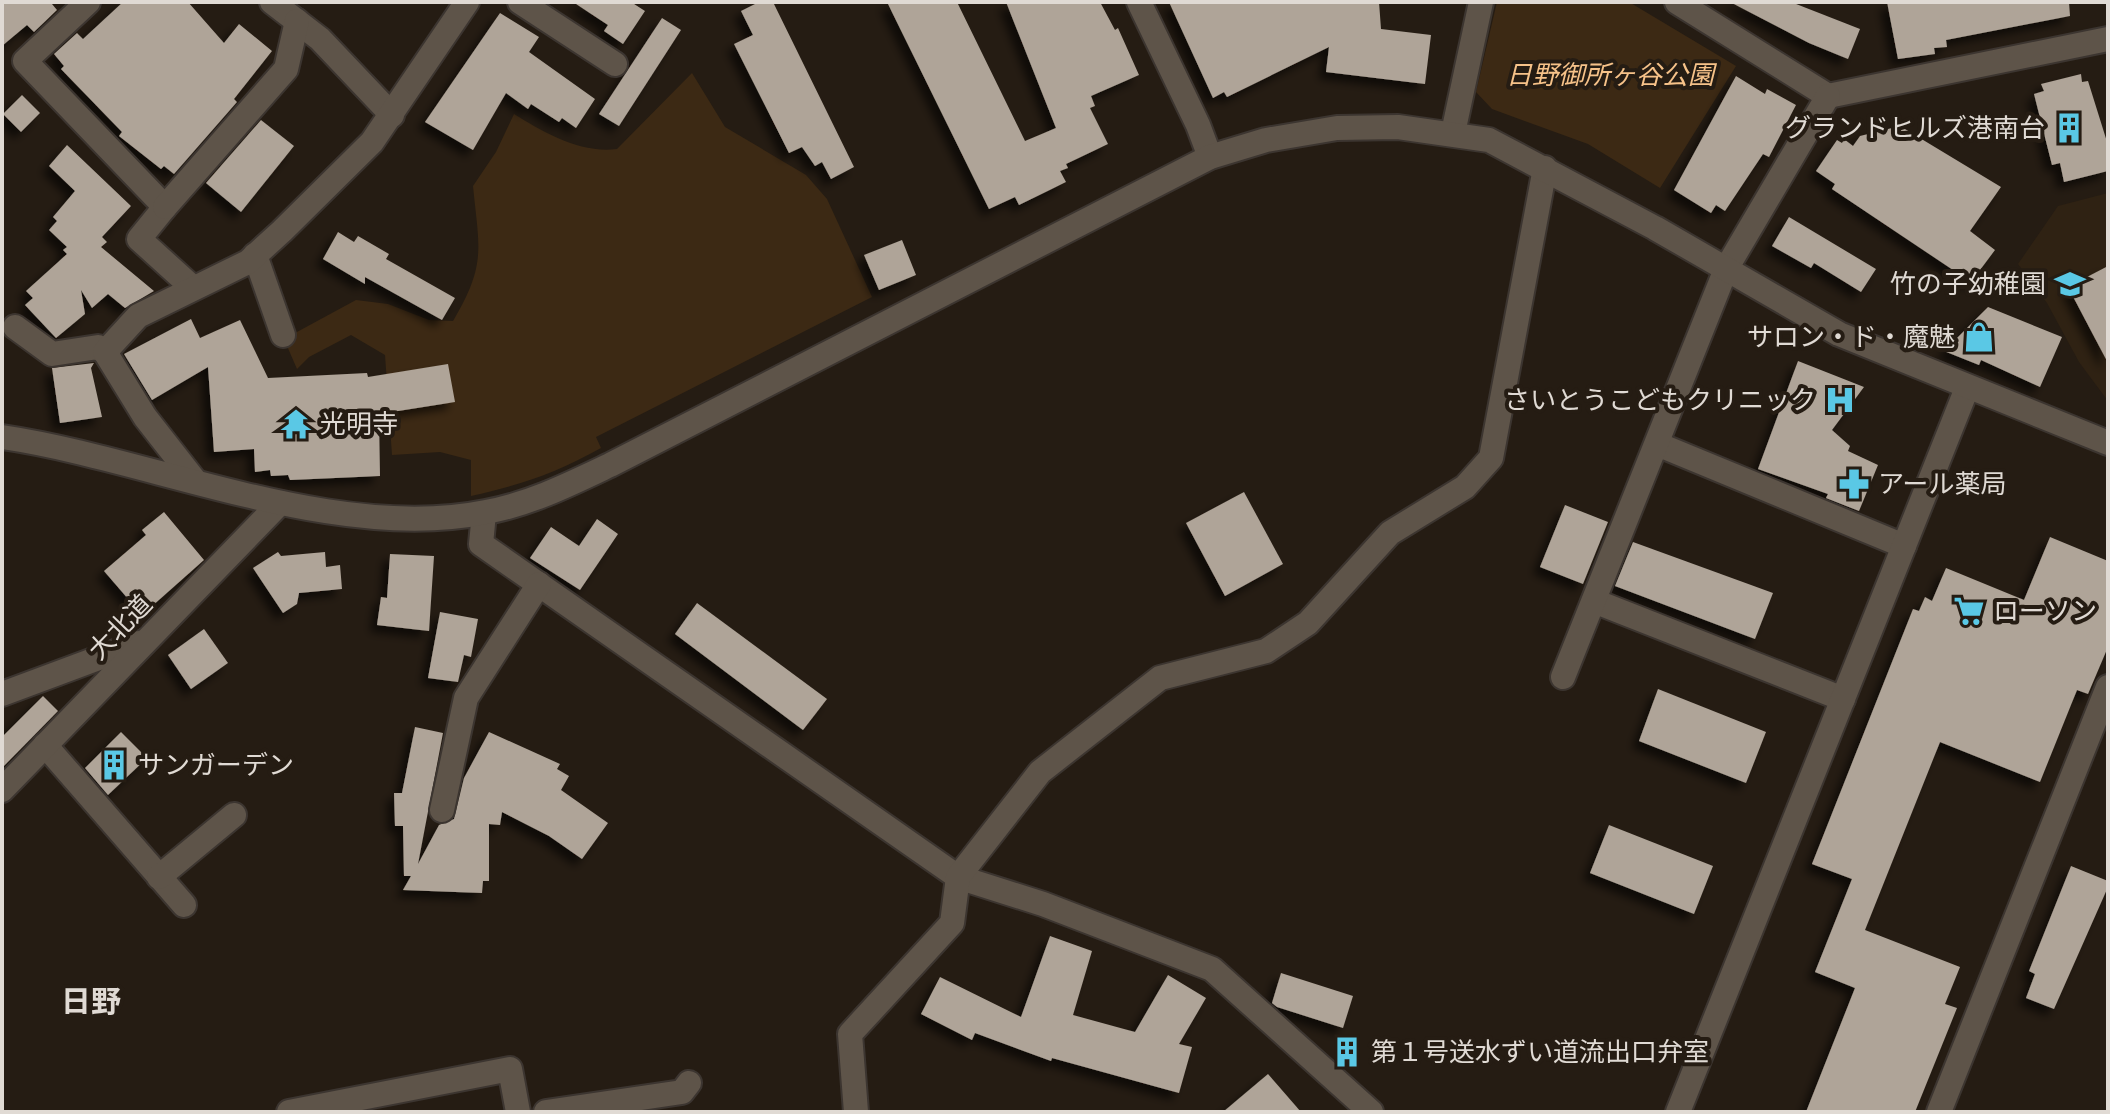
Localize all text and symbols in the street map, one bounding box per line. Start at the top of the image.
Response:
park label: 日野御所ヶ谷公園 [1506,60,1718,91]
building icon: グランドヒルズ港南台 [2052,111,2086,145]
place label: グランドヒルズ港南台 [1785,113,2045,144]
school or university icon: 竹の子幼稚園 [2053,267,2087,301]
place label: 竹の子幼稚園 [1890,269,2046,300]
shop icon: サロン・ド・魔魅 [1962,320,1996,354]
place label: サロン・ド・魔魅 [1747,322,1955,353]
hospital icon: さいとうこどもクリニック [1823,383,1857,417]
place label: さいとうこどもクリニック [1504,385,1816,416]
temple icon: 光明寺 [279,407,313,441]
place label: 光明寺 [320,409,398,440]
pharmacy icon: アール薬局 [1837,467,1871,501]
place label: アール薬局 [1878,469,2006,500]
street label: 大北道 [82,589,159,666]
supermarket icon: ローソン [1952,594,1986,628]
place label: ローソン [1993,596,2097,627]
building icon: サンガーデン [97,748,131,782]
place label: サンガーデン [138,750,294,781]
district label: 日野 [61,984,121,1020]
building icon: 第１号送水ずい道流出口弁室 [1330,1035,1364,1069]
place label: 第１号送水ずい道流出口弁室 [1371,1037,1709,1068]

